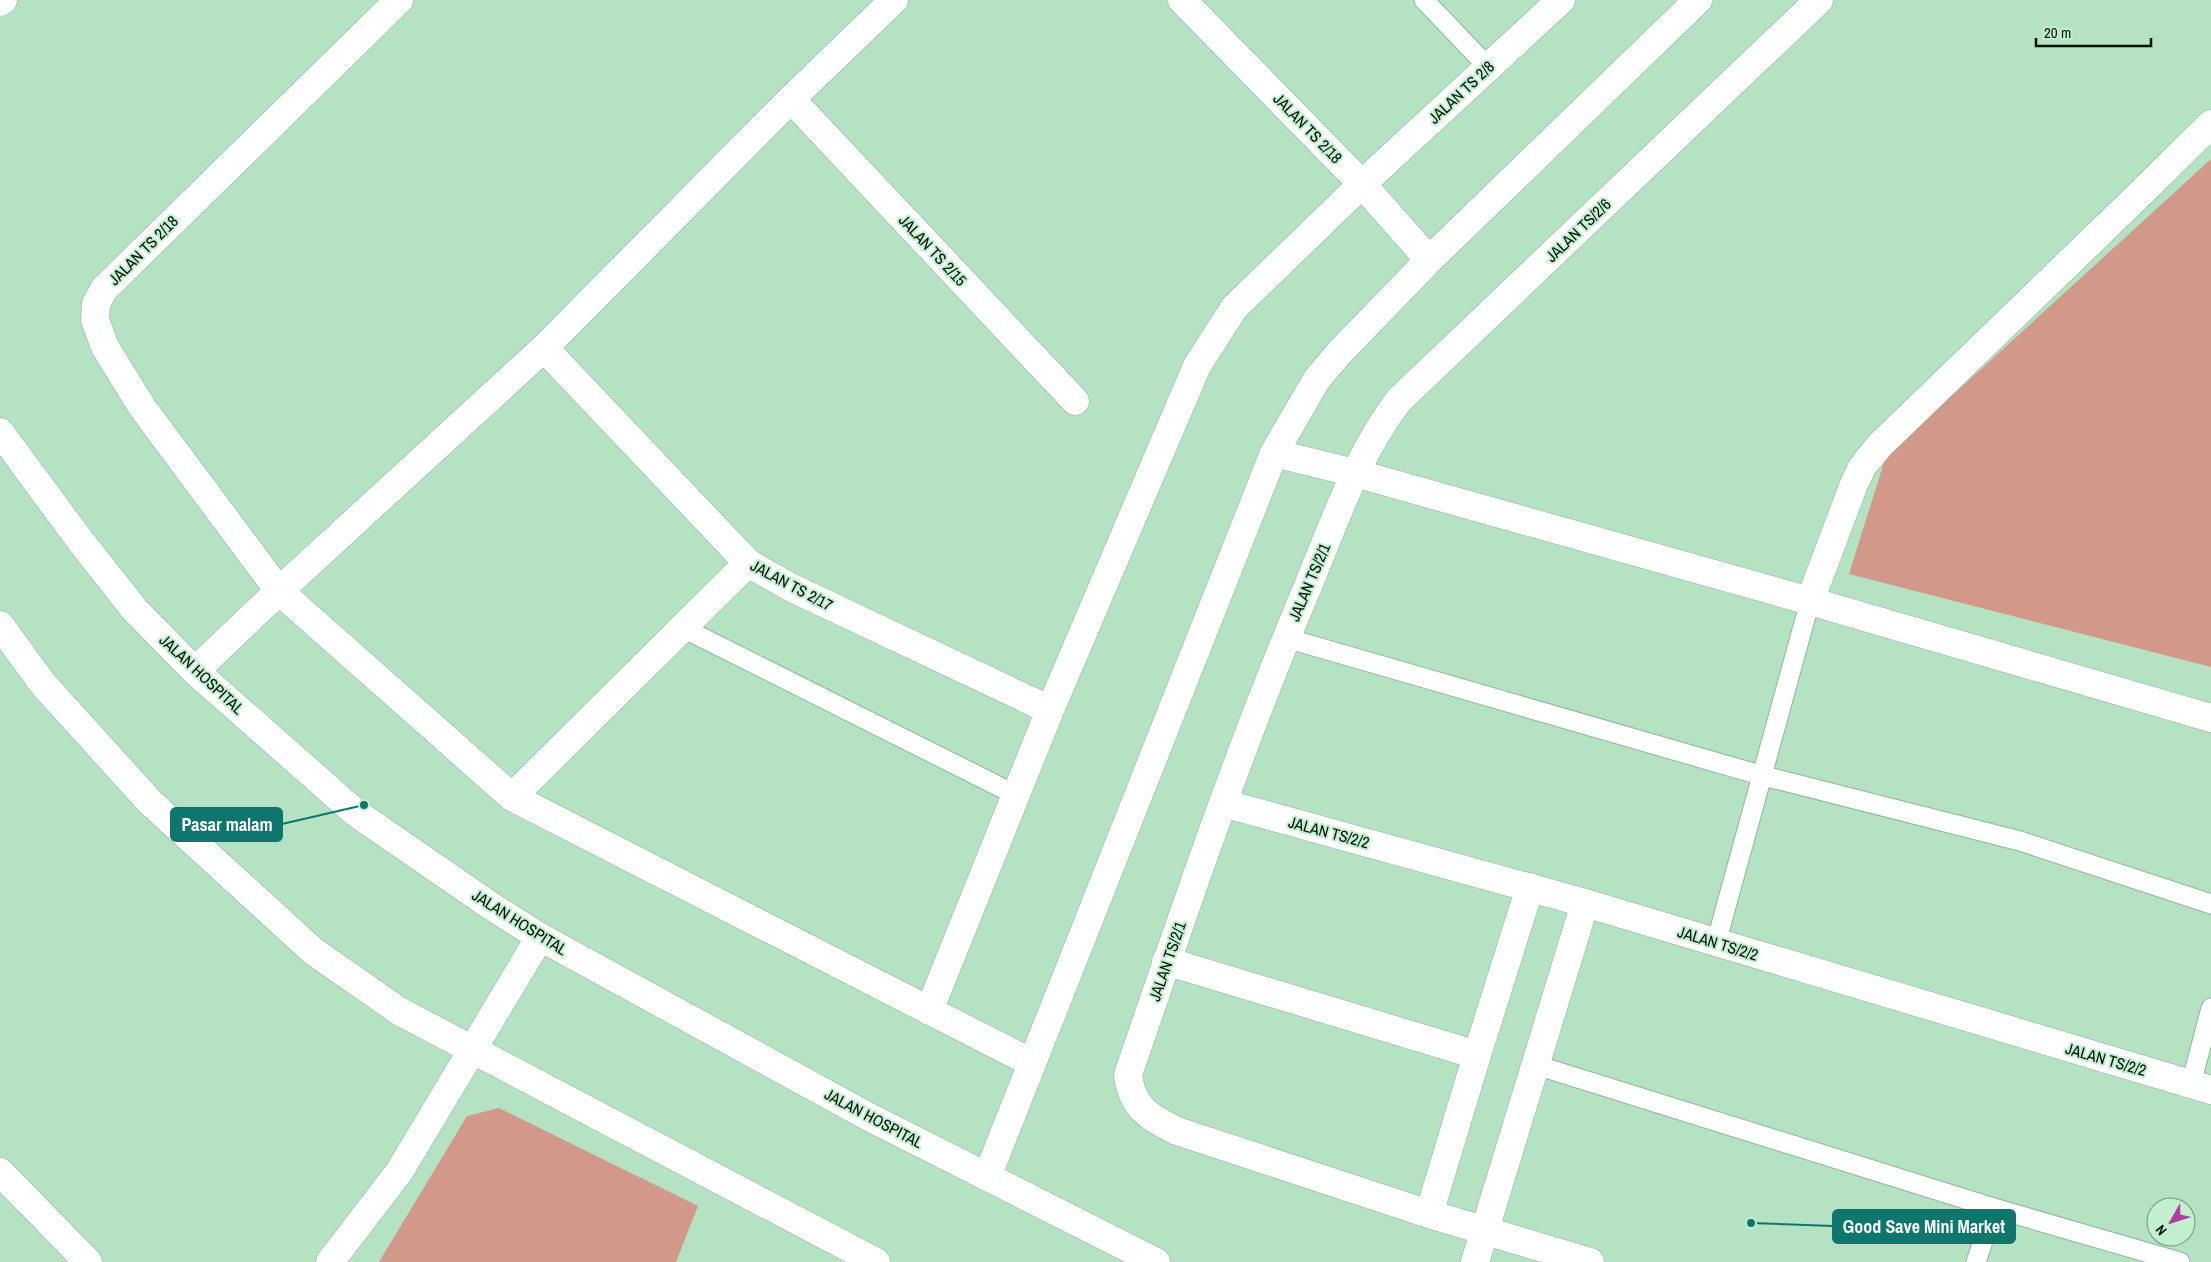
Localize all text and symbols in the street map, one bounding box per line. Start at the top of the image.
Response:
scale bar [2036,15,2151,47]
text: 20 m [2044,22,2071,43]
street label: JALAN TS 2/8 [1423,56,1499,128]
street label: JALAN TS 2/18 [1269,88,1347,168]
street label: JALAN TS/2/6 [1541,193,1615,267]
street label: JALAN TS 2/18 [103,210,183,290]
street label: JALAN TS 2/15 [894,210,972,290]
street label: JALAN TS/2/1 [1283,539,1336,624]
street label: JALAN TS 2/17 [747,554,837,616]
street label: JALAN HOSPITAL [155,629,250,719]
callout: Pasar malam [171,808,282,841]
street label: JALAN TS/2/2 [1286,811,1372,853]
text: Pasar malam [181,812,273,837]
street label: JALAN HOSPITAL [468,884,572,960]
street label: JALAN TS/2/1 [1143,918,1191,1004]
street label: JALAN TS/2/2 [1675,920,1761,966]
street label: JALAN TS/2/2 [2063,1037,2149,1081]
street label: JALAN HOSPITAL [821,1083,928,1153]
north arrow [2146,1197,2196,1247]
callout: Good Save Mini Market [1833,1210,2015,1243]
text: Good Save Mini Market [1843,1214,2005,1239]
text: N [2151,1221,2171,1239]

